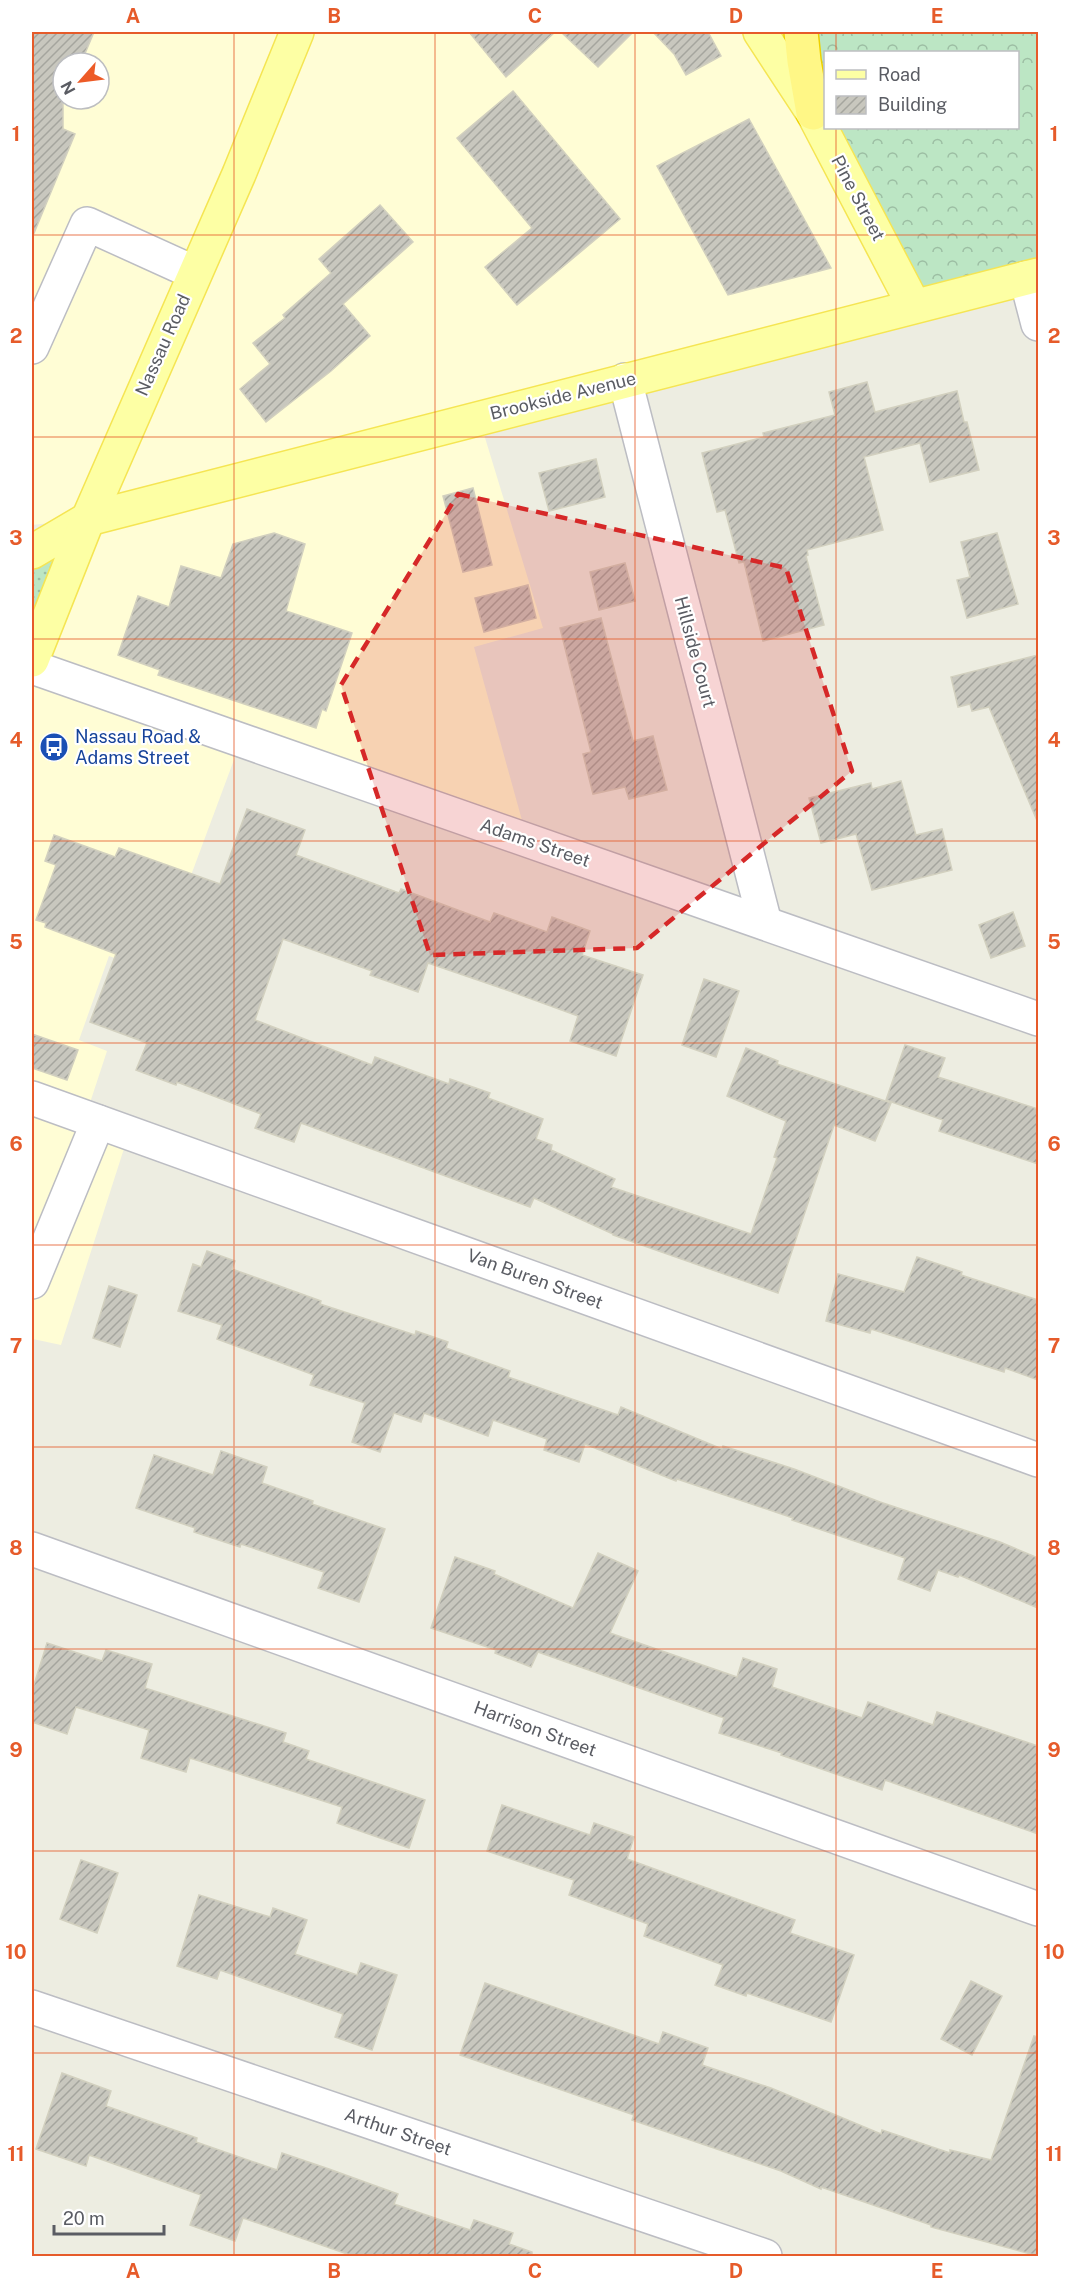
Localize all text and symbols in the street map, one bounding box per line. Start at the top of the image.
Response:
text: A [126,4,140,28]
text: B [327,4,341,28]
text: C [528,4,542,28]
text: D [729,4,743,28]
text: E [931,4,943,28]
north arrow [51,51,111,111]
legend [824,51,1019,129]
text: Road [878,64,921,85]
text: N [57,78,80,98]
text: Building [878,94,947,115]
text: 1 [12,122,20,146]
text: 1 [1050,122,1058,146]
street label: Pine Street [827,152,890,244]
street label: Nassau Road [131,291,194,399]
text: 2 [10,324,22,348]
text: 2 [1048,324,1060,348]
street label: Brookside Avenue [488,367,638,424]
text: 3 [9,526,23,550]
text: 3 [1047,526,1061,550]
street label: Hillside Court [671,594,720,710]
place label: Nassau Road & Adams Street [75,726,201,768]
text: 4 [9,728,23,752]
text: 4 [1047,728,1061,752]
bus stop icon: Nassau Road & Adams Street [38,731,70,763]
street label: Adams Street [478,814,593,871]
text: 5 [9,930,23,954]
text: 5 [1047,930,1061,954]
text: 6 [9,1132,23,1156]
text: 6 [1047,1132,1061,1156]
street label: Van Buren Street [464,1244,606,1313]
text: 7 [10,1334,22,1358]
text: 7 [1048,1334,1060,1358]
text: 8 [9,1536,23,1560]
text: 8 [1047,1536,1061,1560]
street label: Harrison Street [471,1697,599,1760]
text: 9 [9,1738,23,1762]
text: 9 [1047,1738,1061,1762]
text: 10 [5,1940,27,1964]
text: 10 [1043,1940,1065,1964]
street label: Arthur Street [342,2103,454,2160]
text: 11 [7,2142,25,2166]
text: 11 [1045,2142,1063,2166]
scale bar [54,2198,164,2236]
text: 20 m [63,2208,105,2229]
text: A [126,2259,140,2283]
text: B [327,2259,341,2283]
text: C [528,2259,542,2283]
text: D [729,2259,743,2283]
text: E [931,2259,943,2283]

